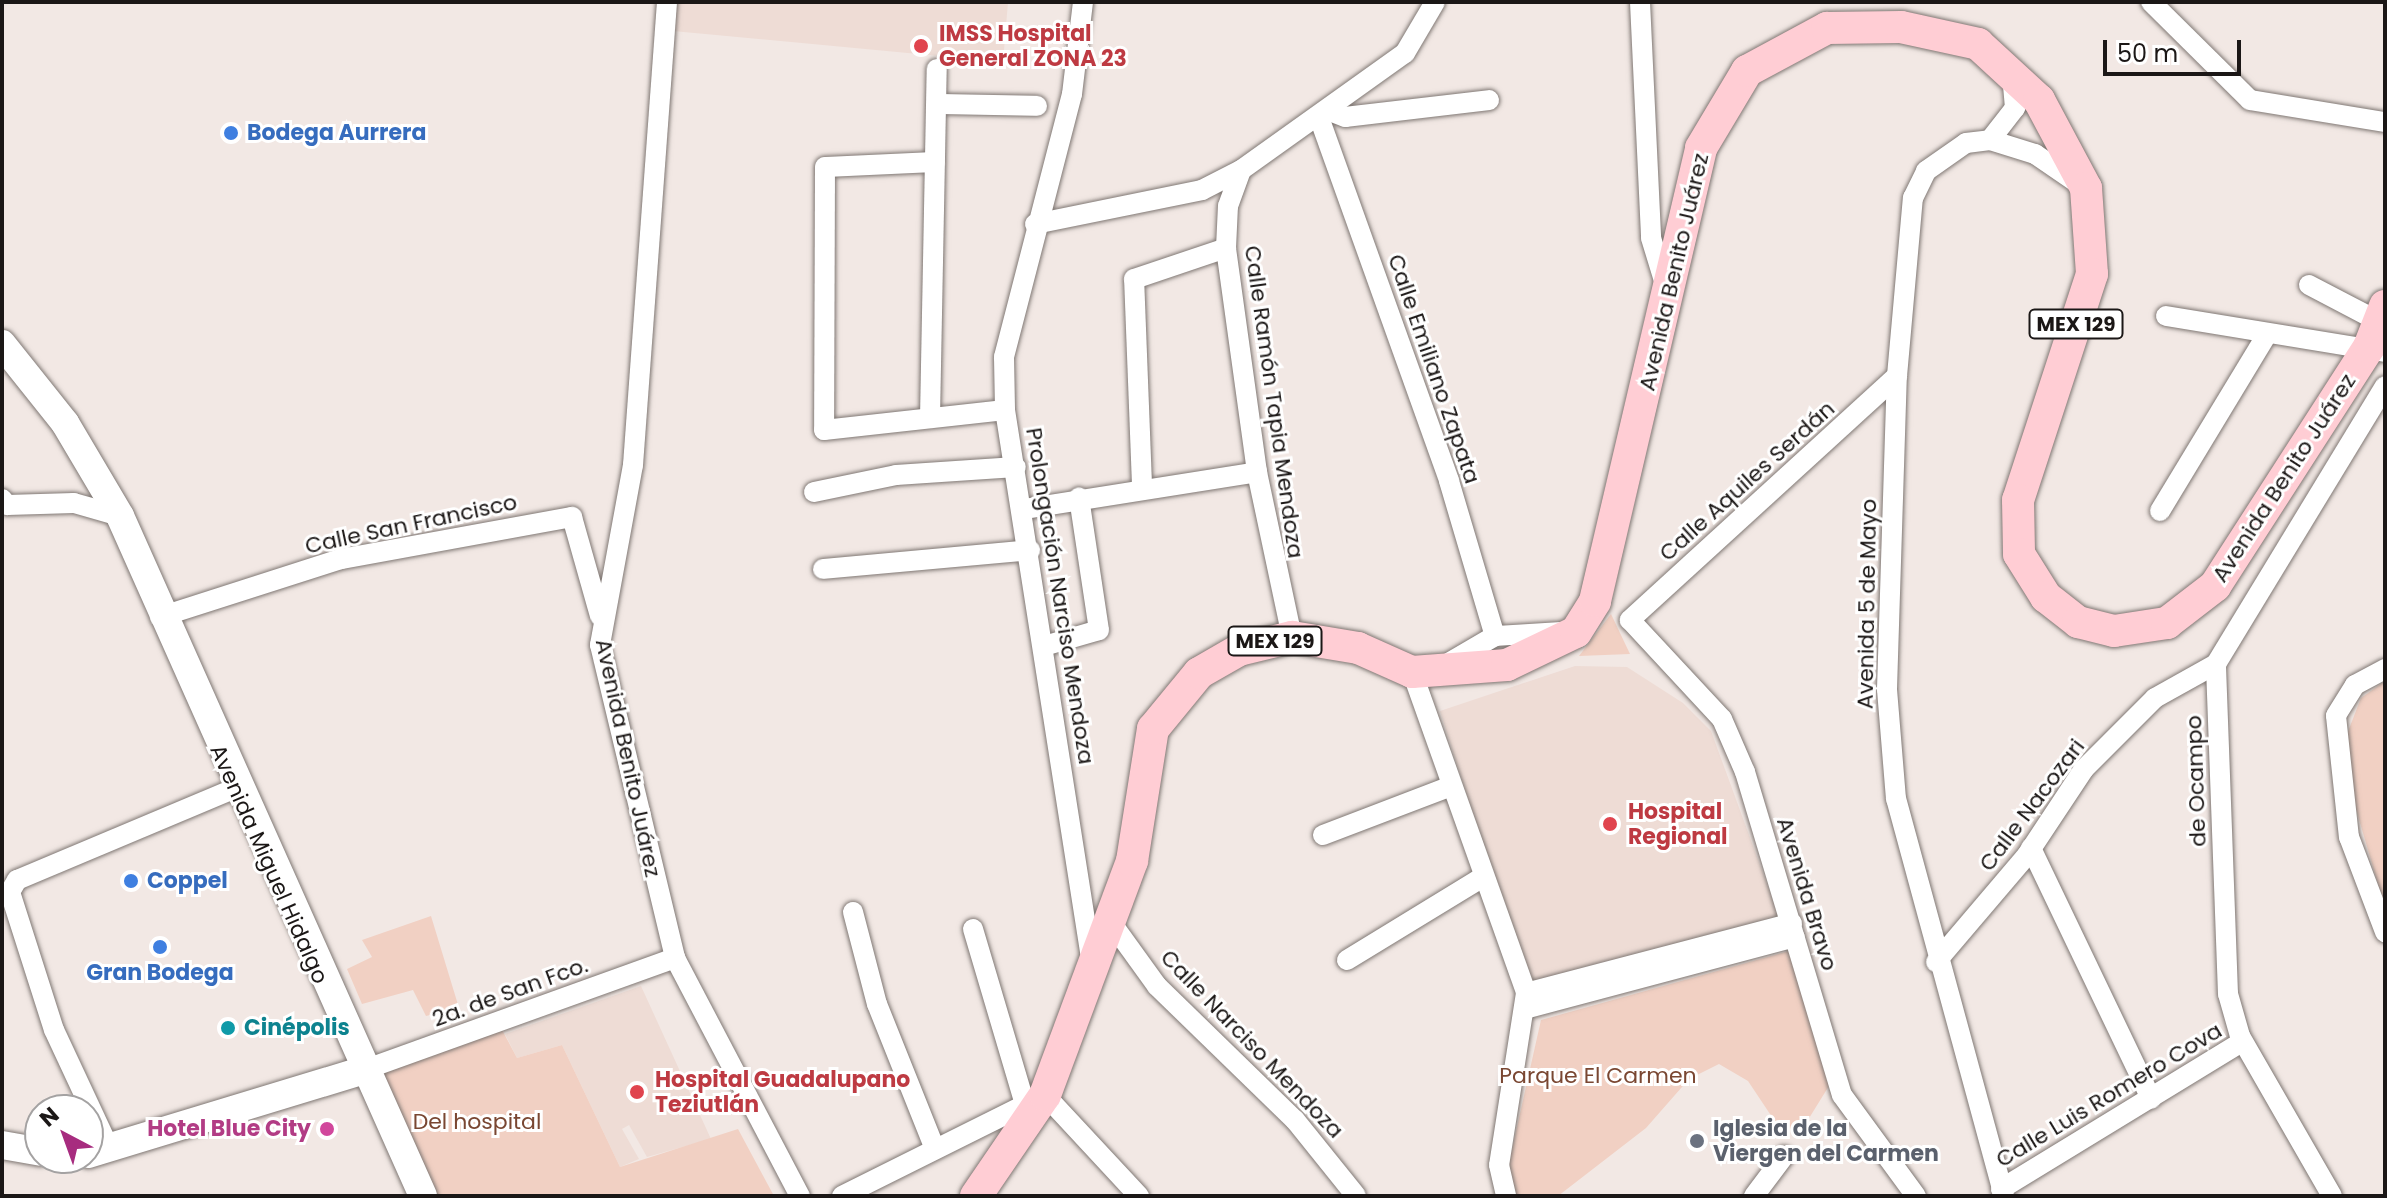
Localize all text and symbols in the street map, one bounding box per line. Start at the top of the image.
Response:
place label: IMSS Hospital General ZONA 23 [939,20,1127,72]
scale bar [2107,24,2245,74]
marker: IMSS Hospital General ZONA 23 [910,35,932,57]
text: 50 m [2117,37,2178,70]
place label: Bodega Aurrera [247,120,426,146]
marker: Bodega Aurrera [222,124,240,142]
street label: Avenida Benito Juárez [1634,151,1714,393]
street label: Calle Ramón Tapia Mendoza [1239,244,1309,560]
street label: Calle Emiliano Zapata [1382,251,1486,487]
road number: MEX 129 [2028,308,2124,340]
street label: Avenida Benito Juárez [2207,369,2361,587]
street label: Calle Aquiles Serdán [1654,395,1840,567]
street label: Prolongación Narciso Mendoza [1020,426,1100,766]
street label: Calle San Francisco [303,489,519,559]
street label: Avenida 5 de Mayo [1852,499,1882,709]
road number: MEX 129 [1227,625,1323,657]
street label: Avenida Benito Juárez [590,636,666,880]
street label: de Ocampo [2181,715,2211,847]
street label: Calle Nacozari [1974,734,2090,876]
street label: Avenida Miguel Hidalgo [204,740,334,988]
place label: Hospital Regional [1628,798,1728,850]
marker: Hospital Regional [1599,813,1621,835]
street label: Avenida Bravo [1771,814,1843,974]
place label: Coppel [147,868,228,894]
marker: Coppel [122,872,140,890]
marker: Gran Bodega [151,938,169,956]
street label: Calle Narciso Mendoza [1155,944,1349,1144]
street label: 2a. de San Fco. [429,952,591,1032]
place label: Gran Bodega [86,960,234,986]
place label: Cinépolis [244,1015,350,1041]
street label: Calle Luis Romero Cova [1991,1017,2227,1173]
marker: Cinépolis [219,1019,237,1037]
park label: Parque El Carmen [1499,1063,1697,1089]
place label: Hospital Guadalupano Teziutlán [655,1066,910,1118]
marker: Hospital Guadalupano Teziutlán [626,1081,648,1103]
north arrow [24,1094,104,1174]
text: N [33,1100,66,1134]
park label: Del hospital [413,1109,541,1135]
place label: Iglesia de la Viergen del Carmen [1713,1115,1939,1166]
place label: Hotel Blue City [147,1116,311,1142]
marker: Hotel Blue City [318,1120,336,1138]
marker: Iglesia de la Viergen del Carmen [1688,1132,1706,1150]

